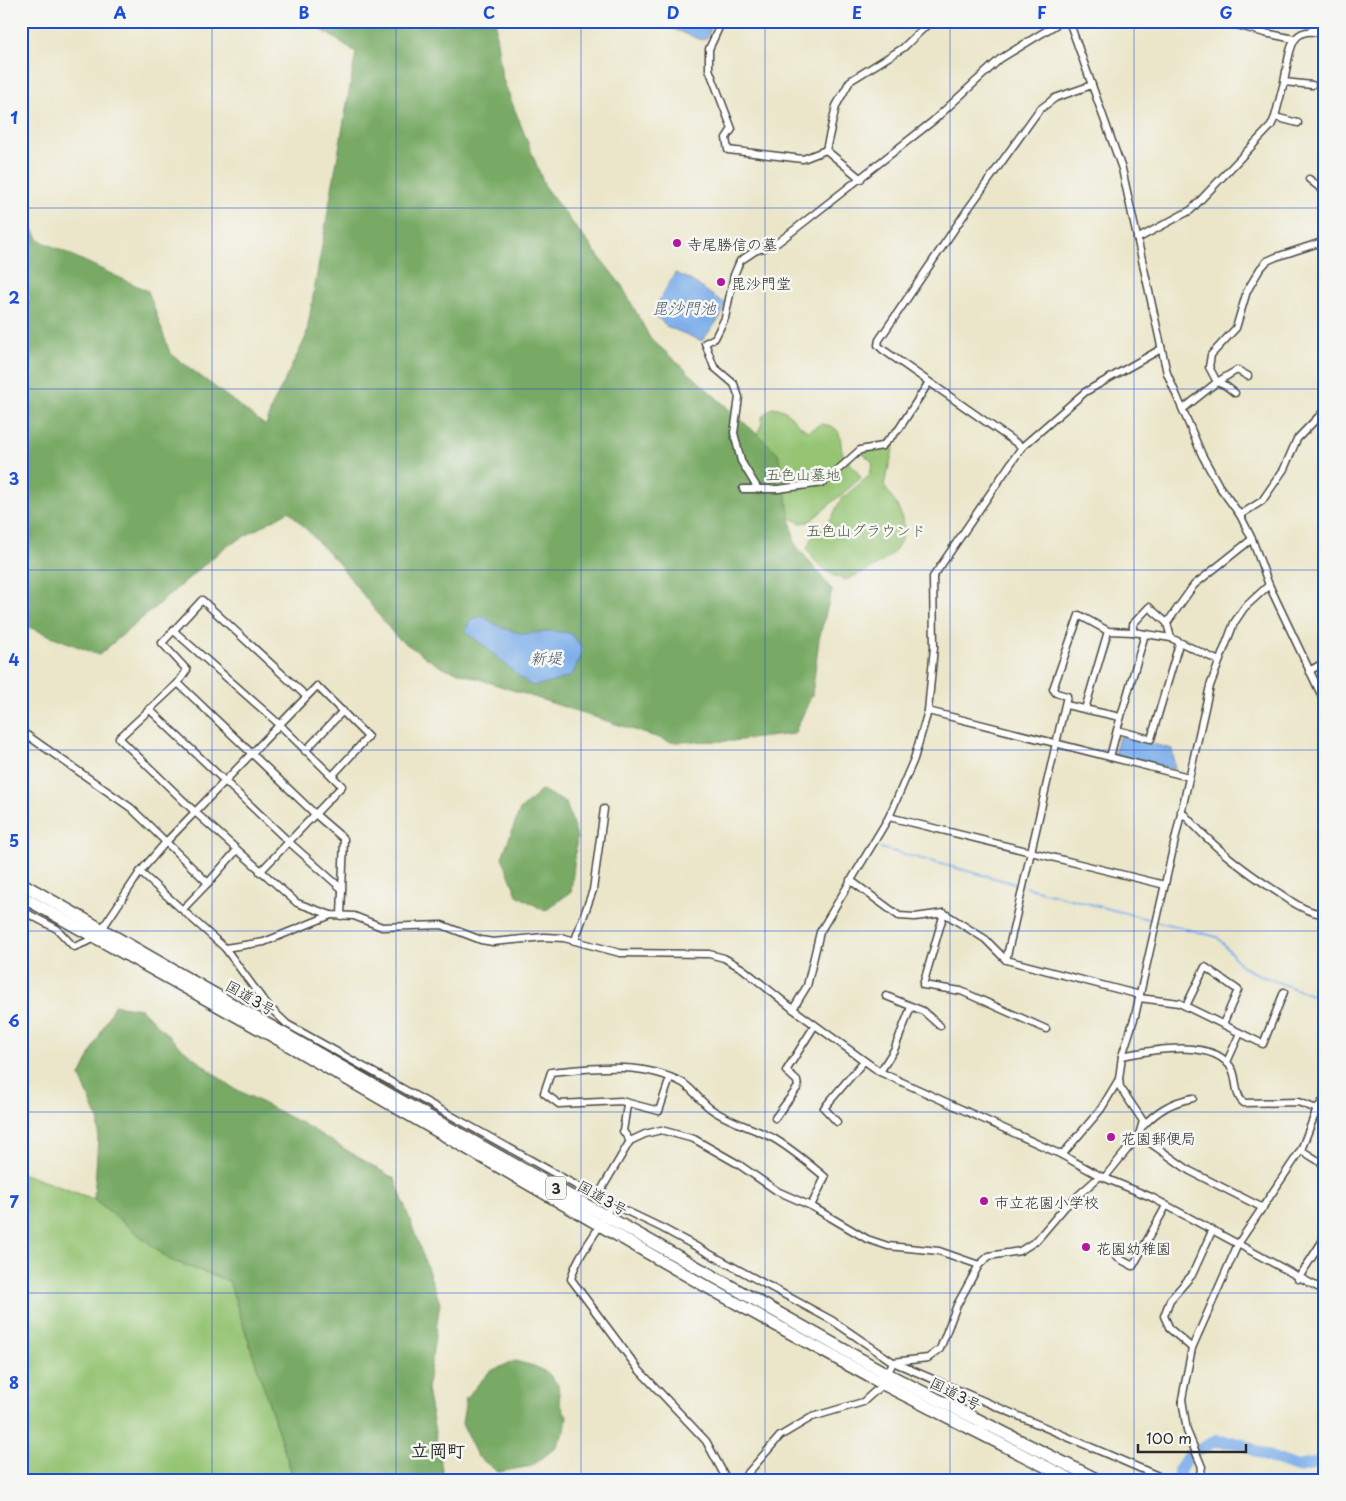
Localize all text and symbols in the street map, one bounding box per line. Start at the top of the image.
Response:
text: A [114,0,127,24]
text: B [299,0,310,24]
text: C [483,0,495,24]
text: D [667,0,679,24]
text: E [852,0,862,24]
text: F [1037,0,1047,24]
text: G [1219,0,1233,24]
text: 1 [10,105,18,129]
place label: 寺尾勝信の墓 [687,232,777,255]
marker: 寺尾勝信の墓 [671,237,683,249]
place label: 毘沙門堂 [731,271,791,294]
marker: 毘沙門堂 [715,276,727,288]
text: 2 [8,285,20,309]
water label: 毘沙門池 [652,295,717,319]
park label: 五色山墓地 [765,462,841,485]
text: 3 [9,466,19,490]
park label: 五色山グラウンド [806,518,926,541]
water label: 新堤 [530,645,563,669]
text: 4 [9,647,20,671]
text: 5 [9,828,19,852]
street label: 国道3号 [221,973,281,1021]
text: 6 [8,1008,20,1032]
place label: 花園郵便局 [1121,1126,1196,1149]
marker: 花園郵便局 [1105,1131,1117,1143]
street label: 国道3号 [573,1173,633,1221]
road number: 3 [546,1176,566,1200]
text: 7 [9,1189,19,1213]
place label: 市立花園小学校 [994,1190,1099,1213]
marker: 市立花園小学校 [978,1195,990,1207]
place label: 花園幼稚園 [1096,1236,1171,1259]
marker: 花園幼稚園 [1080,1241,1092,1253]
text: 8 [9,1370,19,1394]
street label: 国道3号 [926,1370,986,1416]
scale bar [1138,1421,1246,1453]
text: 100 m [1146,1426,1192,1449]
district label: 立岡町 [411,1436,465,1463]

